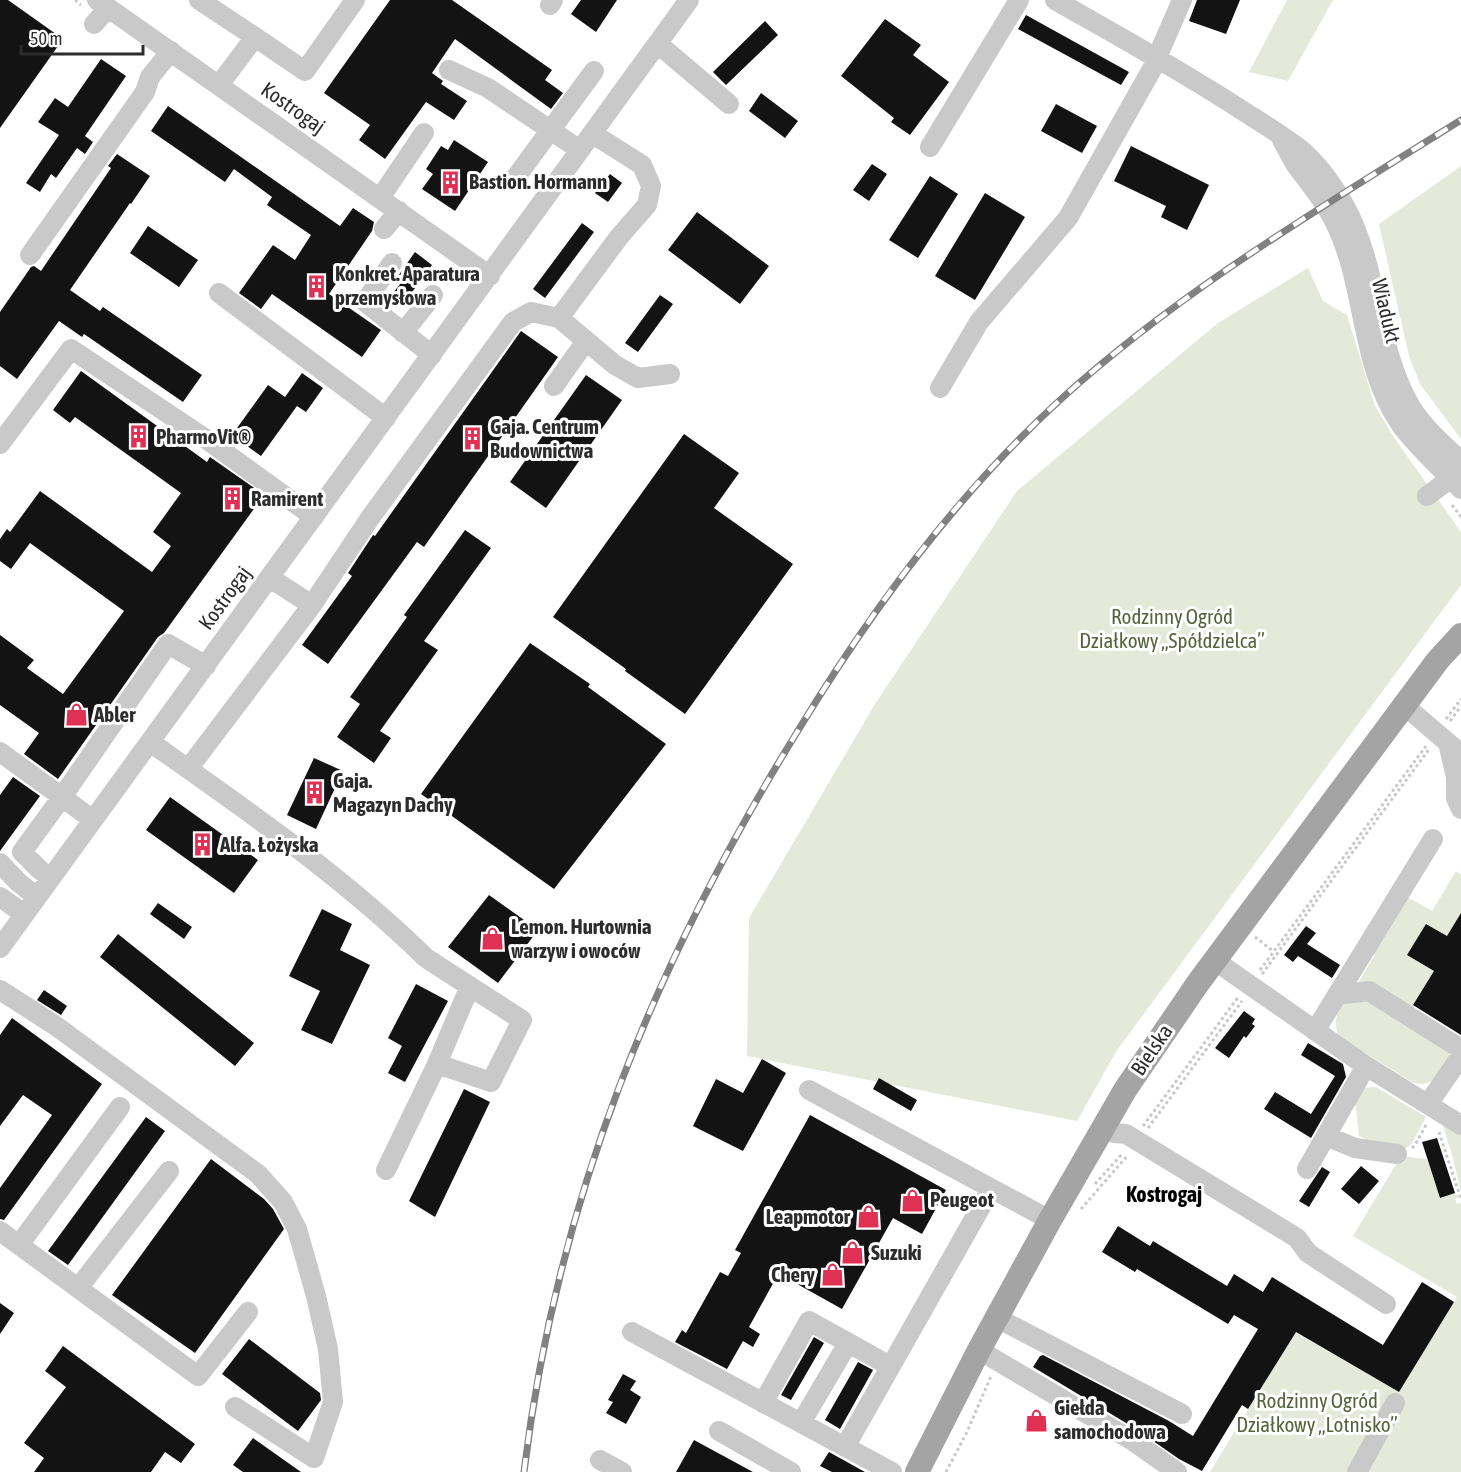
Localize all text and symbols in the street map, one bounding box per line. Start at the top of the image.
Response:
scale bar [21,18,142,56]
text: 50 m [30,28,62,49]
street label: Kostrogaj [257,77,330,138]
building icon: Bastion. Hormann [438,169,464,195]
place label: Bastion. Hormann [469,169,607,193]
place label: Konkret. Aparatura przemysłowa [335,261,480,309]
building icon: Konkret. Aparatura przemysłowa [304,273,330,299]
street label: Wiadukt [1368,276,1406,345]
place label: Gaja. Centrum Budownictwa [490,414,599,462]
building icon: PharmoVit® [125,424,151,450]
place label: PharmoVit® [156,424,251,448]
building icon: Gaja. Centrum Budownictwa [459,426,485,452]
building icon: Ramirent [220,486,246,512]
place label: Ramirent [251,486,323,510]
street label: Kostrogaj [193,561,255,634]
park label: Rodzinny Ogród Działkowy „Spółdzielca” [1079,604,1265,652]
shop icon: Abler [63,702,89,728]
place label: Abler [93,702,136,726]
place label: Gaja. Magazyn Dachy [333,768,453,816]
building icon: Gaja. Magazyn Dachy [302,780,328,806]
building icon: Alfa. Łożyska [189,832,215,858]
place label: Alfa. Łożyska [219,832,319,856]
place label: Lemon. Hurtownia warzyw i owoców [511,914,652,962]
shop icon: Lemon. Hurtownia warzyw i owoców [480,926,506,952]
street label: Bielska [1125,1019,1177,1079]
district label: Kostrogaj [1126,1181,1202,1207]
shop icon: Peugeot [899,1187,925,1213]
place label: Peugeot [930,1187,994,1211]
place label: Leapmotor [766,1204,851,1228]
shop icon: Leapmotor [855,1204,881,1230]
shop icon: Suzuki [840,1240,866,1266]
place label: Suzuki [871,1240,922,1264]
place label: Chery [771,1262,815,1286]
shop icon: Chery [820,1262,846,1288]
park label: Rodzinny Ogród Działkowy „Lotnisko” [1236,1388,1398,1436]
place label: Giełda samochodowa [1054,1395,1166,1443]
shop icon: Giełda samochodowa [1023,1407,1049,1433]

